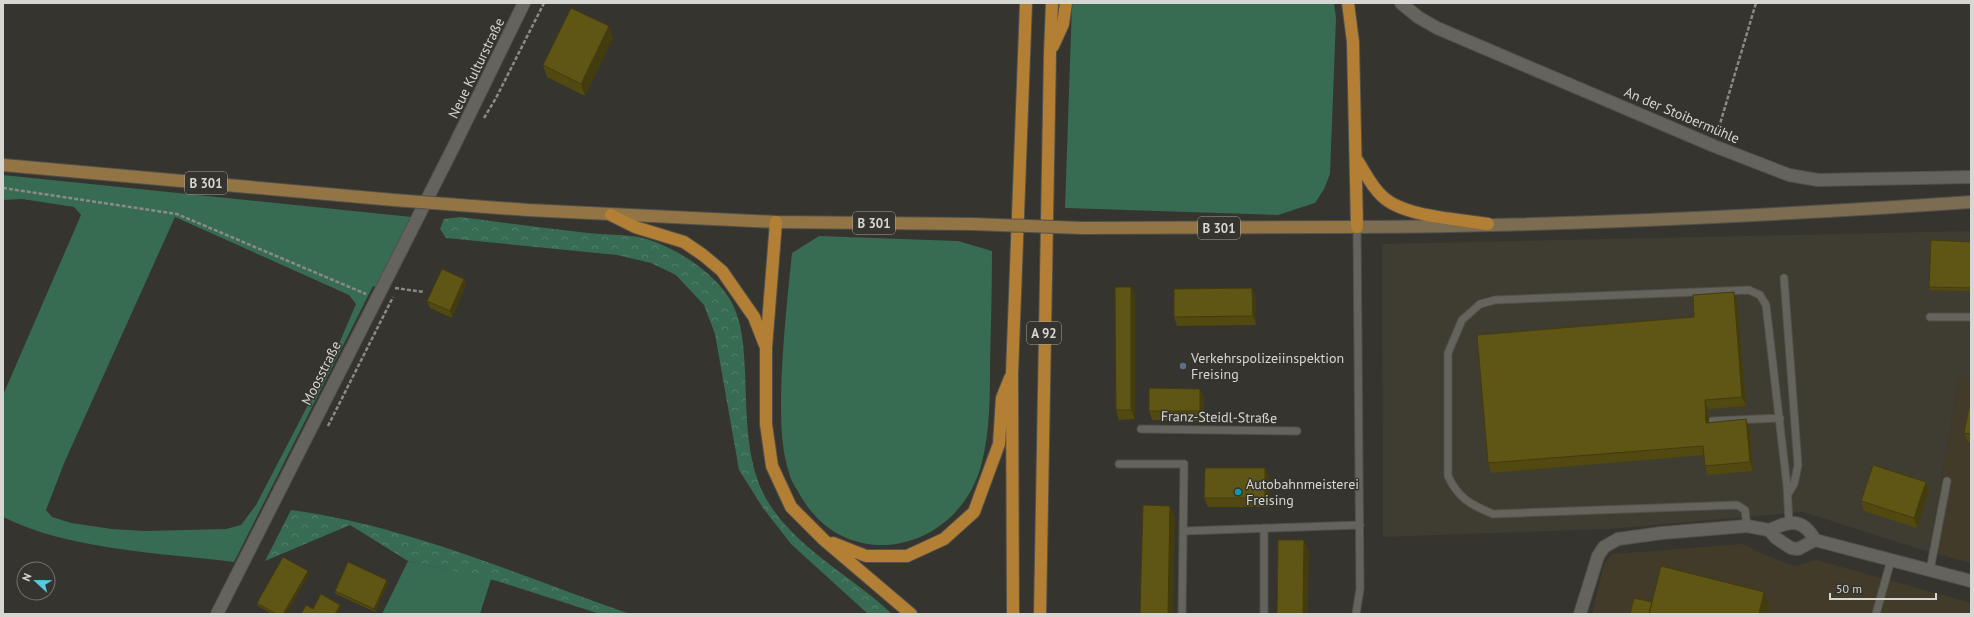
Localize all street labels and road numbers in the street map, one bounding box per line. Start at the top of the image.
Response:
street label: Neue Kulturstraße [444,15,508,121]
street label: An der Stoibermühle [1622,83,1742,147]
road number: B 301 [185,172,227,194]
road number: B 301 [853,212,895,234]
road number: B 301 [1198,217,1240,239]
road number: A 92 [1027,322,1061,344]
street label: Moosstraße [297,338,345,408]
street label: Franz-Steidl-Straße [1161,407,1277,427]

